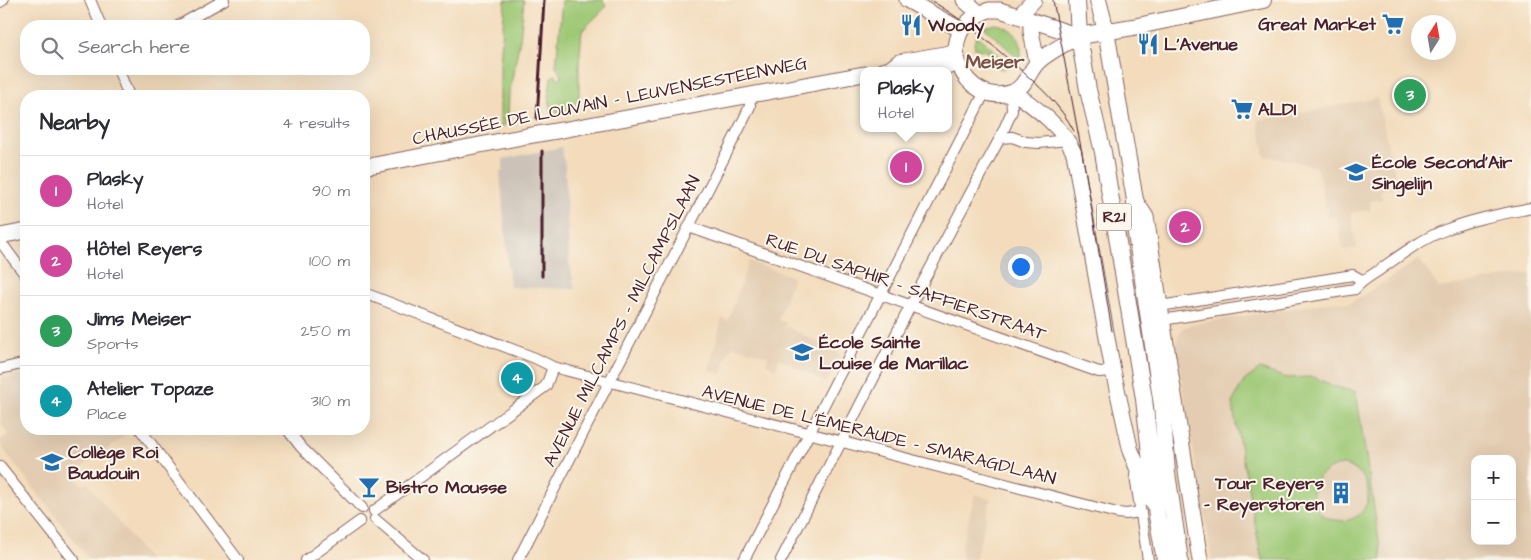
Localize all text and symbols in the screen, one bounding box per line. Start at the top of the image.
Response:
supermarket icon: Great Market [1380,11,1406,37]
restaurant icon: Woody [898,12,924,38]
place label: Great Market [1258,12,1377,37]
place label: Woody [927,13,984,39]
north arrow [1411,15,1456,60]
search box [20,20,370,75]
restaurant icon: L'Avenue [1135,31,1161,57]
place label: L'Avenue [1164,32,1238,57]
icon: search [38,34,66,62]
text: Search here [78,34,190,61]
district label: Meiser [965,49,1025,76]
street label: CHAUSSÉE DE LOUVAIN - LEUVENSESTEENWEG [410,50,810,152]
popup [860,67,952,132]
text: Plasky [878,75,934,102]
pin: 3 [1394,76,1426,114]
supermarket icon: ALDI [1229,96,1255,122]
place label: ALDI [1258,97,1297,122]
text: Hotel [878,102,914,124]
text: Nearby [40,108,110,137]
text: 4 results [282,112,350,134]
pin: 1 [890,148,922,186]
place label: École Second'Air Singelijn [1371,150,1512,197]
school or university icon: École Second'Air Singelijn [1343,159,1369,185]
text: Plasky [87,166,143,193]
street label: AVENUE MILCAMPS - MILCAMPSLAAN [537,171,707,471]
text: 1 [55,180,57,202]
text: 90 m [312,180,350,202]
text: Hotel [87,193,123,215]
road number: R21 [1096,203,1132,230]
pin: 2 [1169,208,1201,246]
street label: RUE DU SAPHIR - SAFFIERSTRAAT [762,227,1050,347]
text: Hôtel Reyers [87,236,202,263]
text: 2 [51,250,61,272]
text: 100 m [309,250,350,272]
your location [1008,254,1034,280]
text: Hotel [87,263,123,285]
text: Jims Meiser [87,306,191,333]
text: 3 [52,320,60,342]
text: 250 m [301,320,350,342]
place label: École Sainte Louise de Marillac [819,330,969,376]
text: Sports [87,333,139,355]
school or university icon: École Sainte Louise de Marillac [789,339,815,365]
pin: 4 [501,359,533,397]
text: Atelier Topaze [87,376,214,403]
street label: AVENUE DE L'ÉMERAUDE - SMARAGDLAAN [699,379,1059,491]
text: 4 [51,390,61,412]
text: 310 m [311,390,350,412]
text: Place [87,403,127,425]
place label: Collège Roi Baudouin [68,440,158,486]
school or university icon: Collège Roi Baudouin [39,449,65,475]
map controls [1471,455,1516,545]
button: + [1471,455,1516,500]
place label: Tour Reyers - Reyerstoren [1204,471,1324,518]
bar icon: Bistro Mousse [356,474,382,500]
place label: Bistro Mousse [386,475,507,500]
building icon: Tour Reyers - Reyerstoren [1328,480,1354,506]
button: − [1471,500,1516,545]

